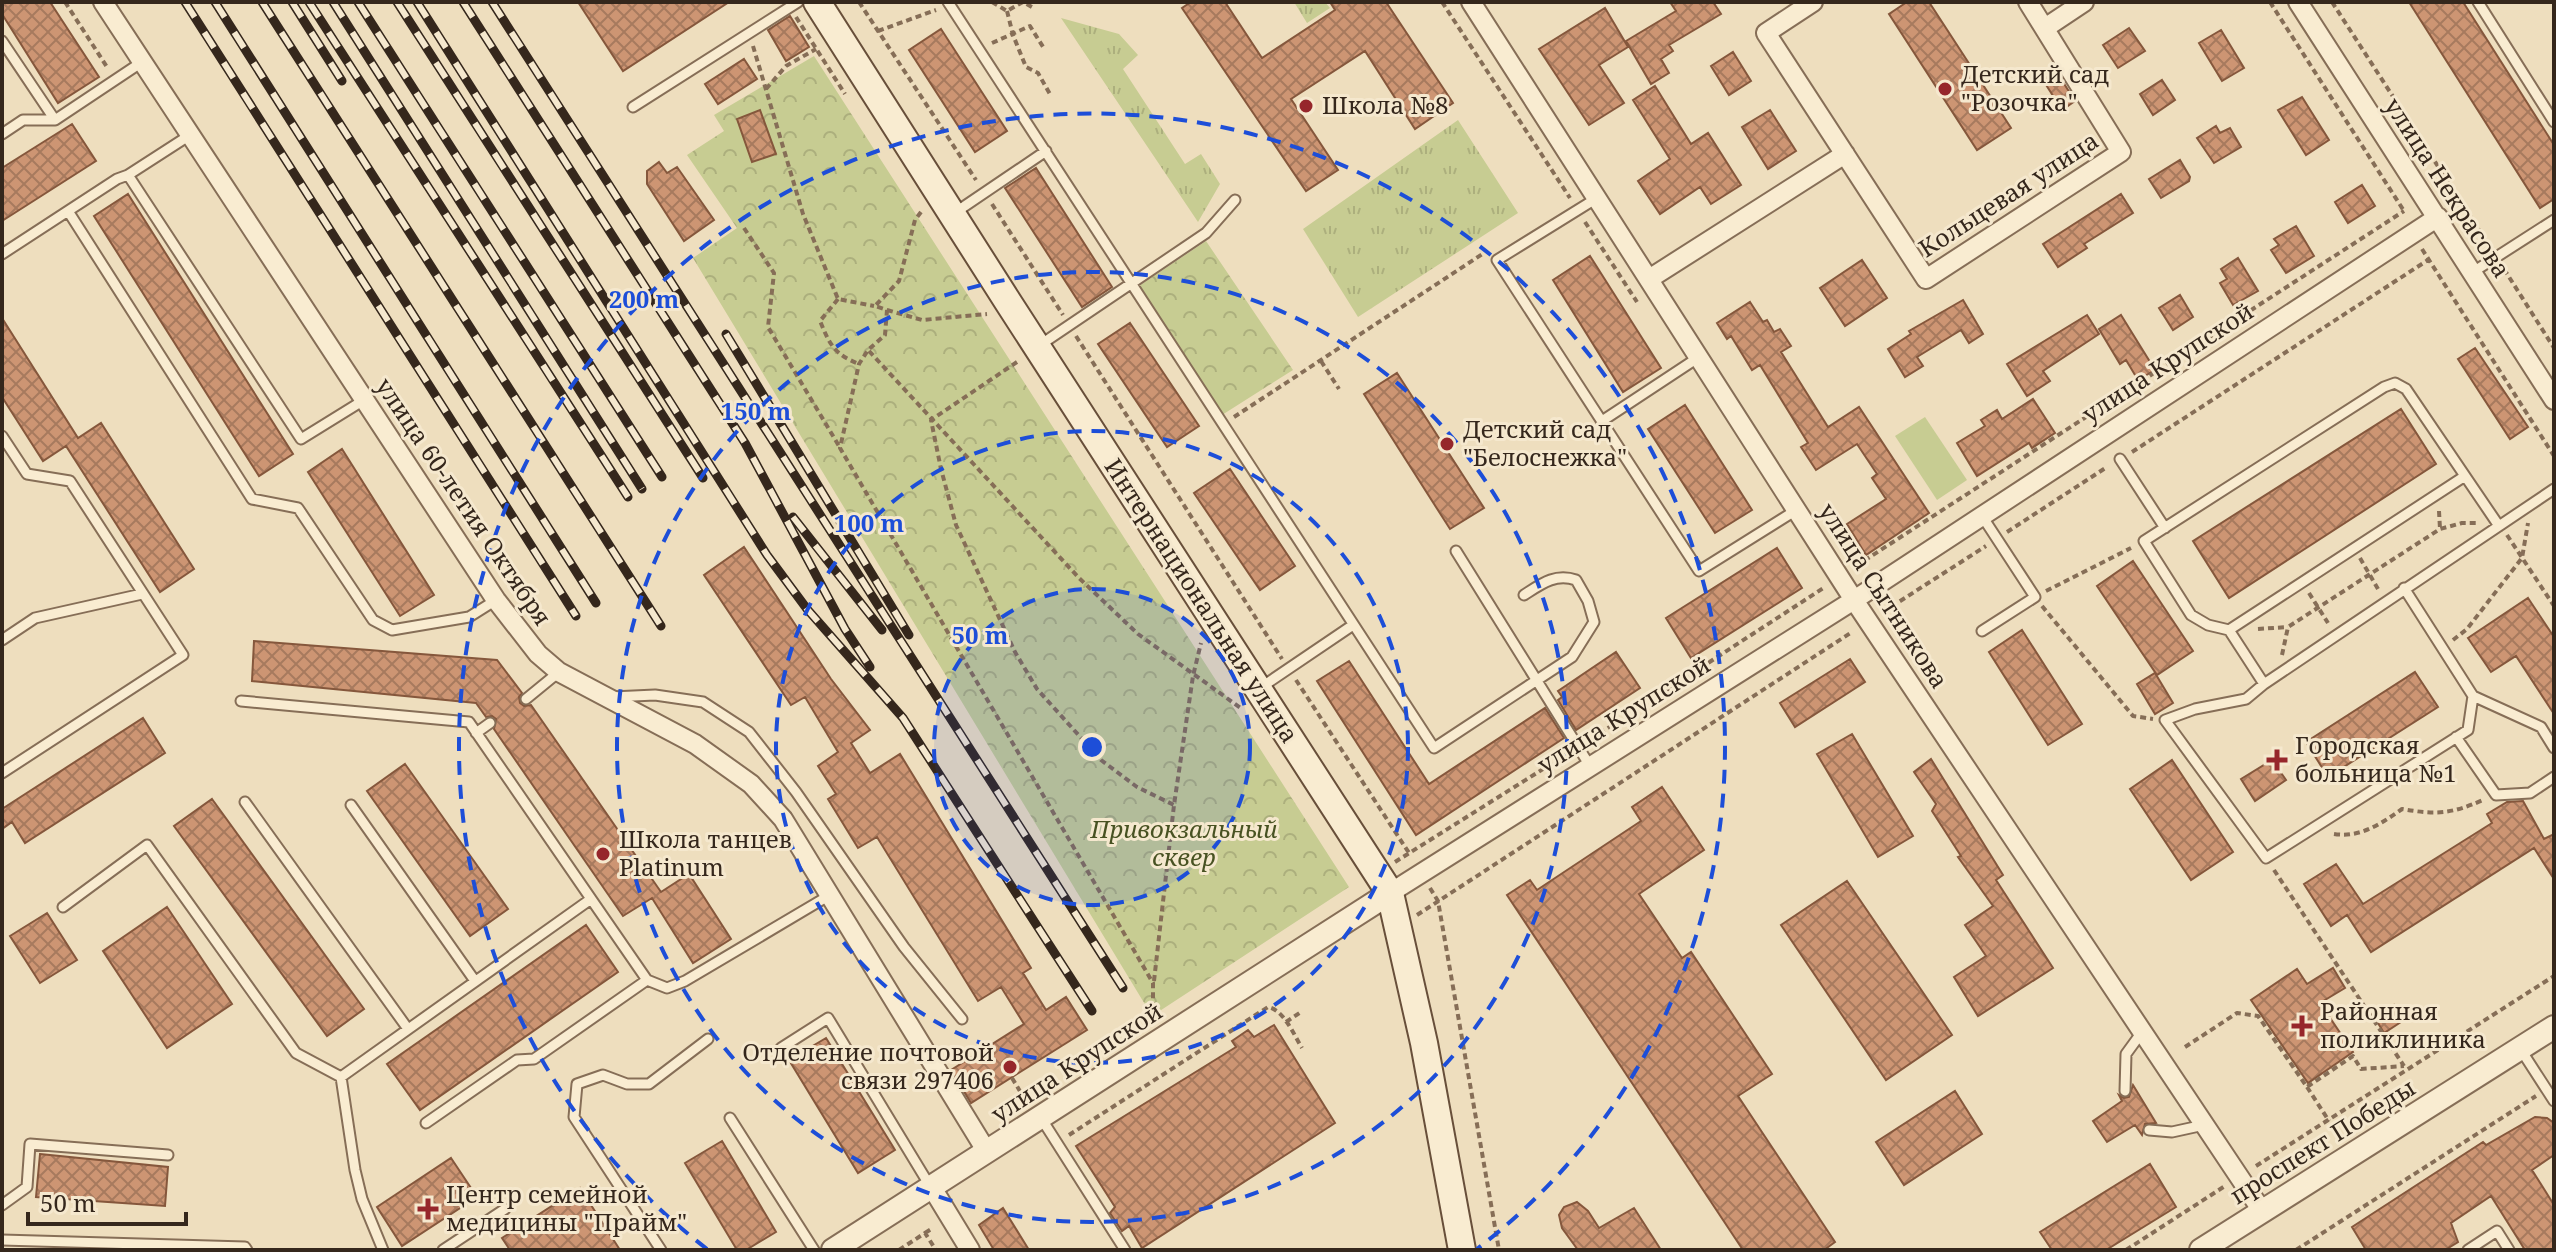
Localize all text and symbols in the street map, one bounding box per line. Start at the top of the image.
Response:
place label: Детский сад "Розочка" [1961,57,2109,118]
marker: Детский сад "Розочка" [1936,80,1954,98]
place label: Школа №8 [1322,88,1449,121]
street label: улица Некрасова [2378,91,2519,283]
marker: Школа №8 [1297,97,1315,115]
street label: Кольцевая улица [1912,123,2104,264]
text: 200 m [609,282,680,315]
street label: улица Крупской [2075,294,2259,430]
street label: улица 60-летия Октября [369,371,560,632]
text: 150 m [721,394,792,427]
place label: Детский сад "Белоснежка" [1463,412,1627,473]
marker: Детский сад "Белоснежка" [1438,435,1456,453]
street label: Интернациональная улица [1098,452,1307,749]
street label: улица Сытникова [1812,496,1957,694]
text: 100 m [834,506,905,539]
text: 50 m [951,618,1009,651]
street label: улица Крупской [1530,647,1716,780]
place label: Городская больница №1 [2295,728,2457,789]
centre of rings [1078,733,1106,761]
marker: Городская больница №1 [2266,749,2288,771]
park label: Привокзальный сквер [1090,812,1277,873]
place label: Школа танцев Platinum [619,822,792,883]
marker: Школа танцев Platinum [594,845,612,863]
street label: улица Крупской [984,994,1168,1130]
place label: Районная поликлиника [2320,994,2486,1055]
marker: Районная поликлиника [2291,1015,2313,1037]
place label: Отделение почтовой связи 297406 [742,1035,994,1096]
marker: Отделение почтовой связи 297406 [1001,1058,1019,1076]
street label: проспект Победы [2223,1070,2421,1211]
scale bar [28,1176,186,1226]
place label: Центр семейной медицины "Прайм" [446,1177,687,1238]
text: 50 m [40,1186,96,1219]
marker: Центр семейной медицины "Прайм" [417,1198,439,1220]

